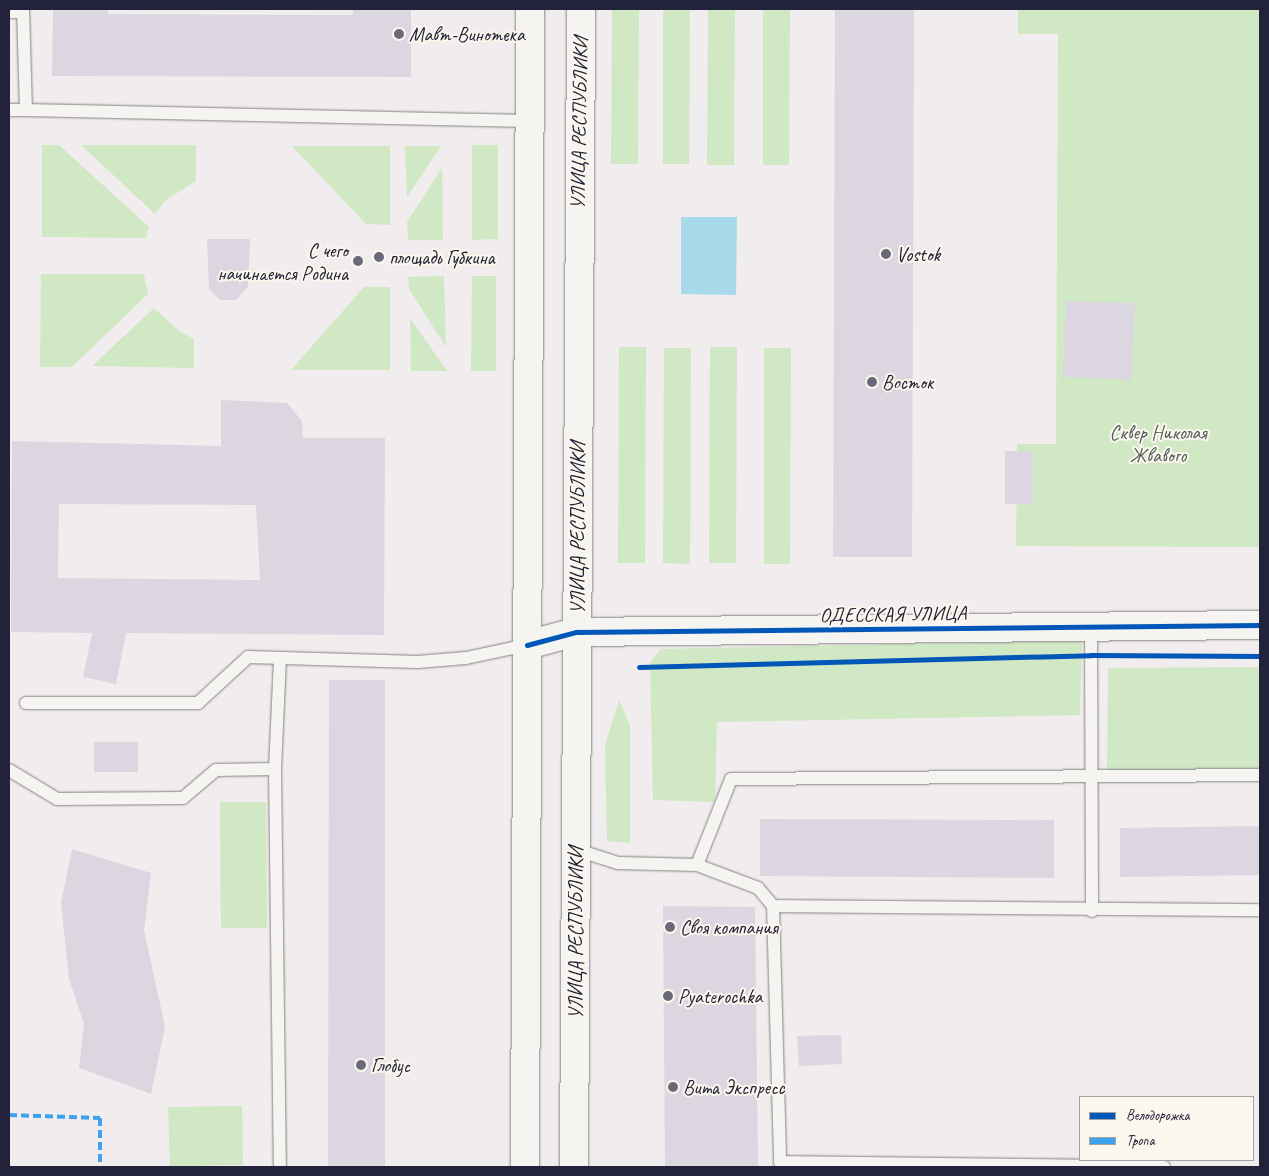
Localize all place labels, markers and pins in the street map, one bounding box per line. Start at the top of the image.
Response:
place label: Мавт-Винотека [409,22,525,46]
marker: Мавт-Винотека [393,28,405,40]
place label: С чего начинается Родина [216,238,348,285]
place label: Vostok [896,242,940,266]
place label: площадь Губкина [389,245,497,269]
marker: Vostok [880,248,892,260]
marker: площадь Губкина [373,251,385,263]
marker: С чего начинается Родина [352,255,364,267]
place label: Восток [882,370,933,394]
marker: Восток [866,376,878,388]
place label: Своя компания [680,915,777,939]
marker: Своя компания [664,921,676,933]
place label: Pyaterochka [678,984,762,1008]
marker: Pyaterochka [662,990,674,1002]
place label: Глобус [371,1053,410,1077]
marker: Глобус [355,1059,367,1071]
place label: Вита Экспресс [683,1075,784,1099]
marker: Вита Экспресс [667,1081,679,1093]

